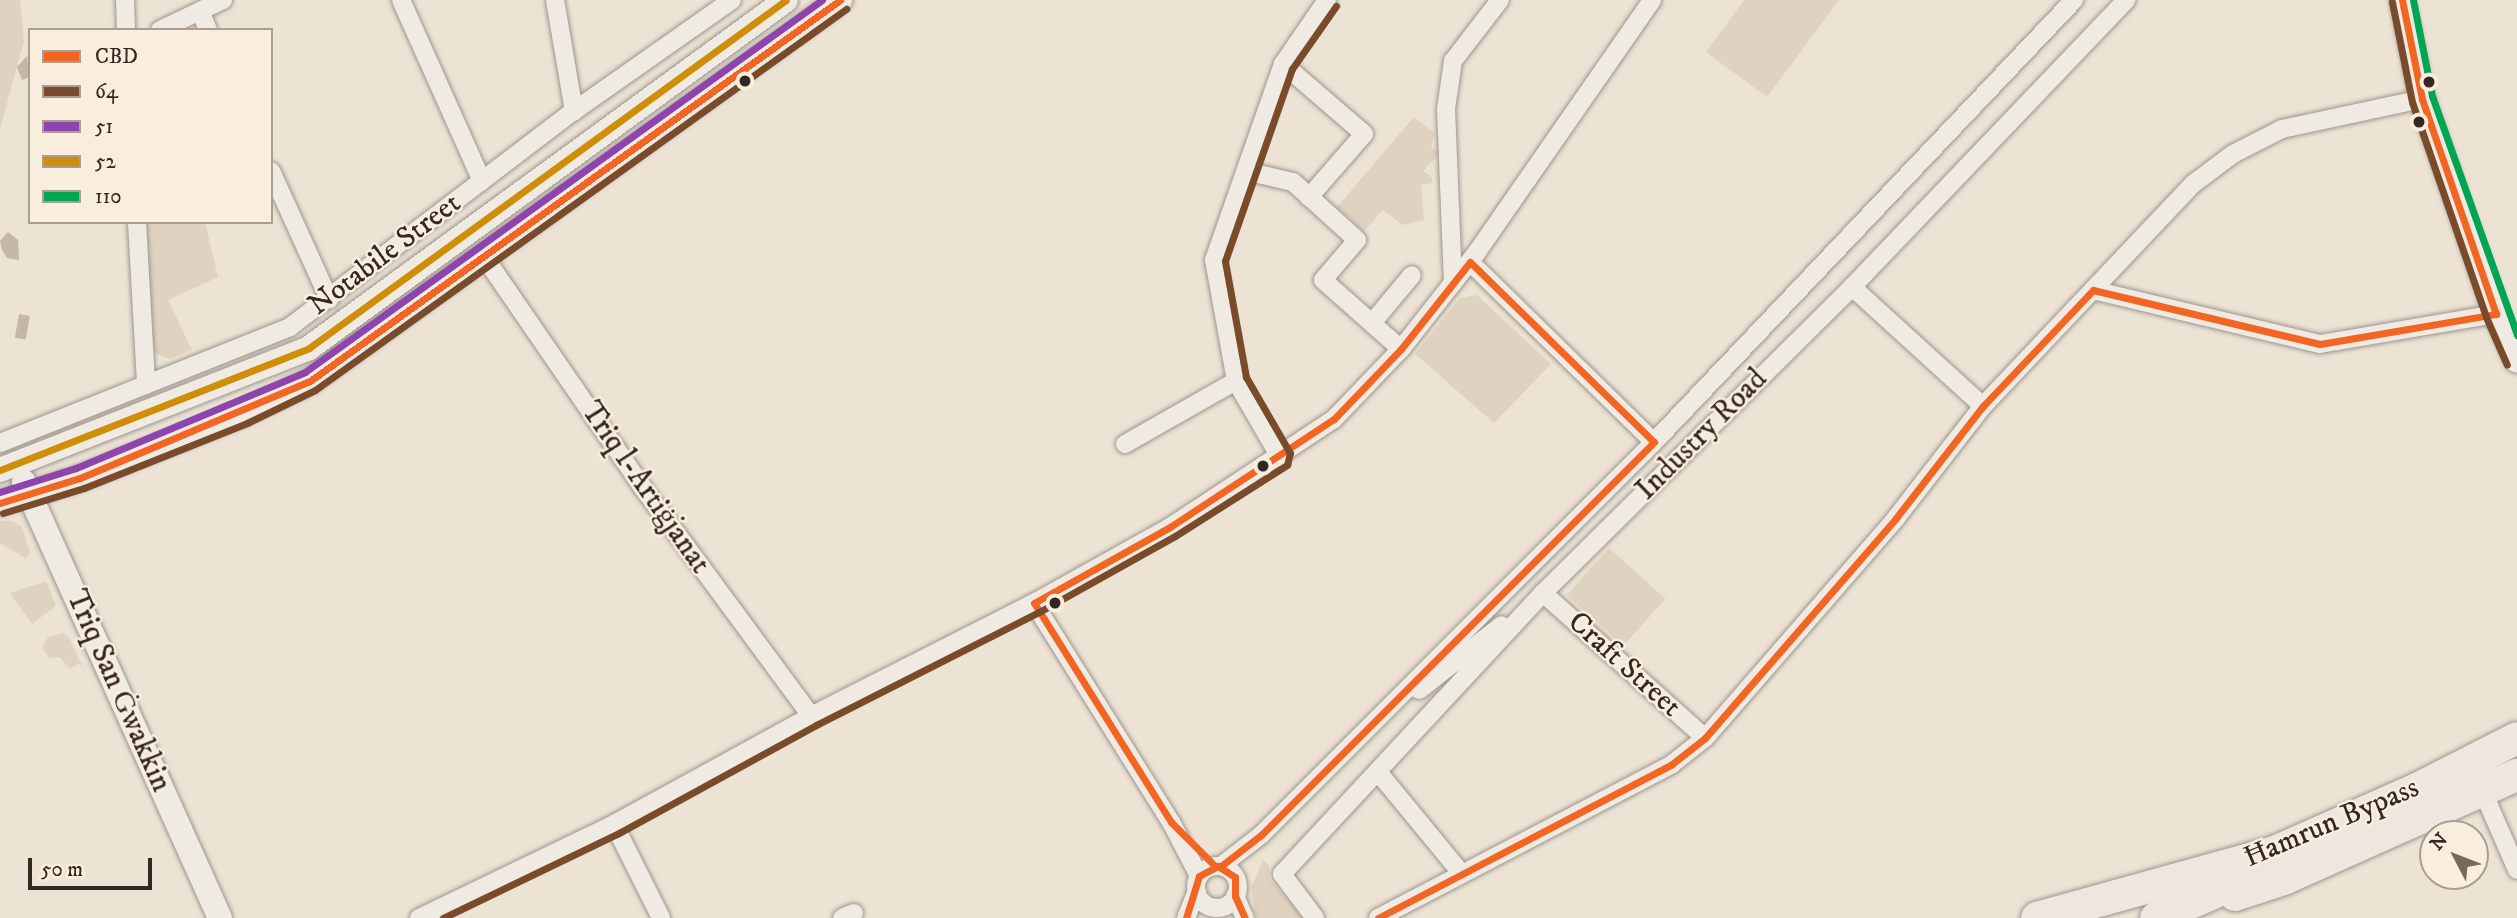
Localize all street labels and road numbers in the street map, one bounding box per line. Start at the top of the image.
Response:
street label: Notabile Street [302,186,468,324]
street label: Industry Road [1629,362,1775,508]
street label: Triq l-Artiġjanat [572,395,718,581]
street label: Triq San Ġwakkin [57,585,179,797]
street label: Craft Street [1560,605,1688,725]
street label: Ħamrun Bypass [2239,770,2425,876]

